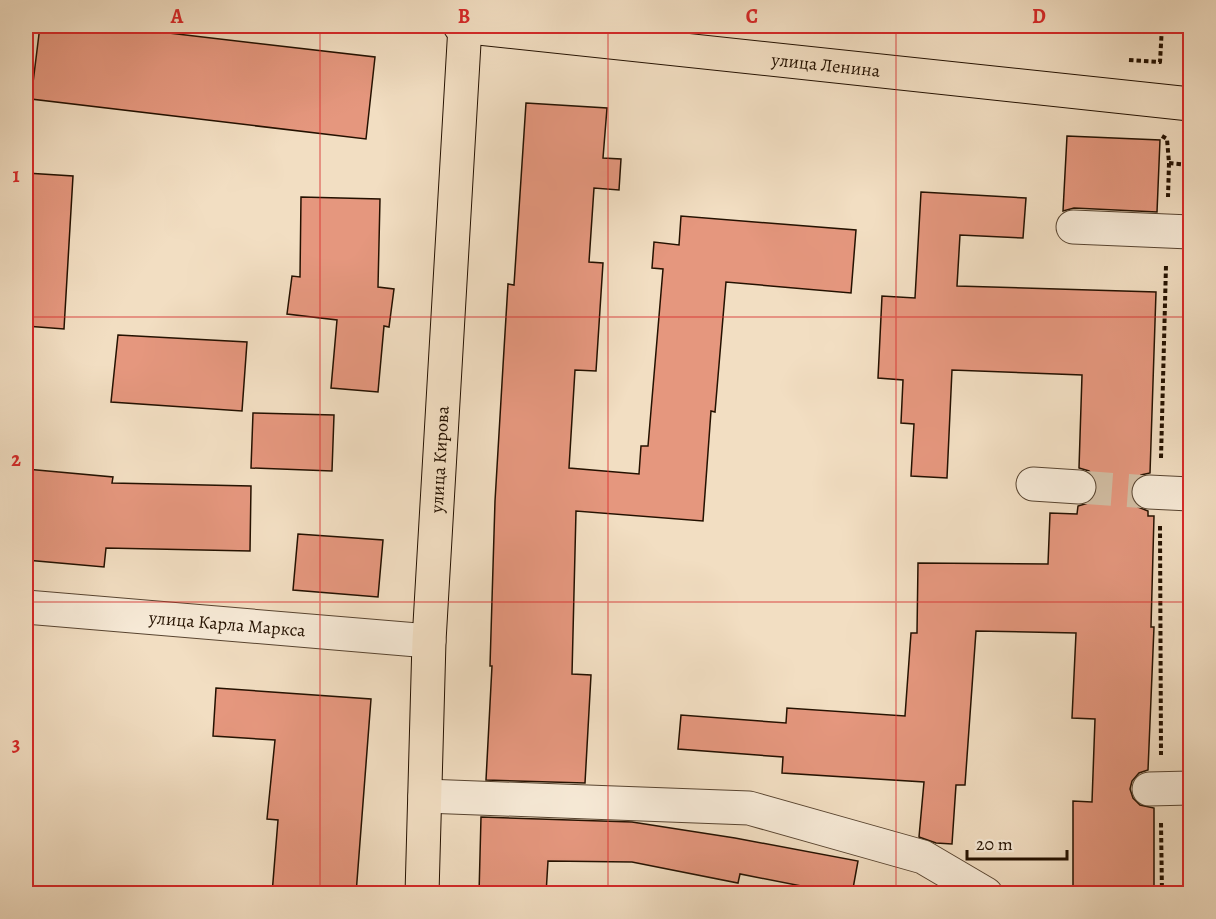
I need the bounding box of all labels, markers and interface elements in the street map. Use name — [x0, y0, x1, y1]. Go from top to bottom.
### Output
text: A — [170, 3, 184, 30]
text: B — [458, 3, 470, 30]
text: C — [746, 3, 758, 30]
text: D — [1032, 3, 1046, 30]
street label: улица Ленина — [769, 47, 882, 83]
text: 1 — [12, 162, 20, 189]
street label: улица Кирова — [424, 405, 455, 515]
text: 2 — [11, 446, 21, 473]
street label: улица Карла Маркса — [147, 605, 307, 643]
text: 3 — [12, 731, 20, 758]
scale bar — [967, 823, 1068, 861]
text: 20 m — [976, 832, 1013, 856]

